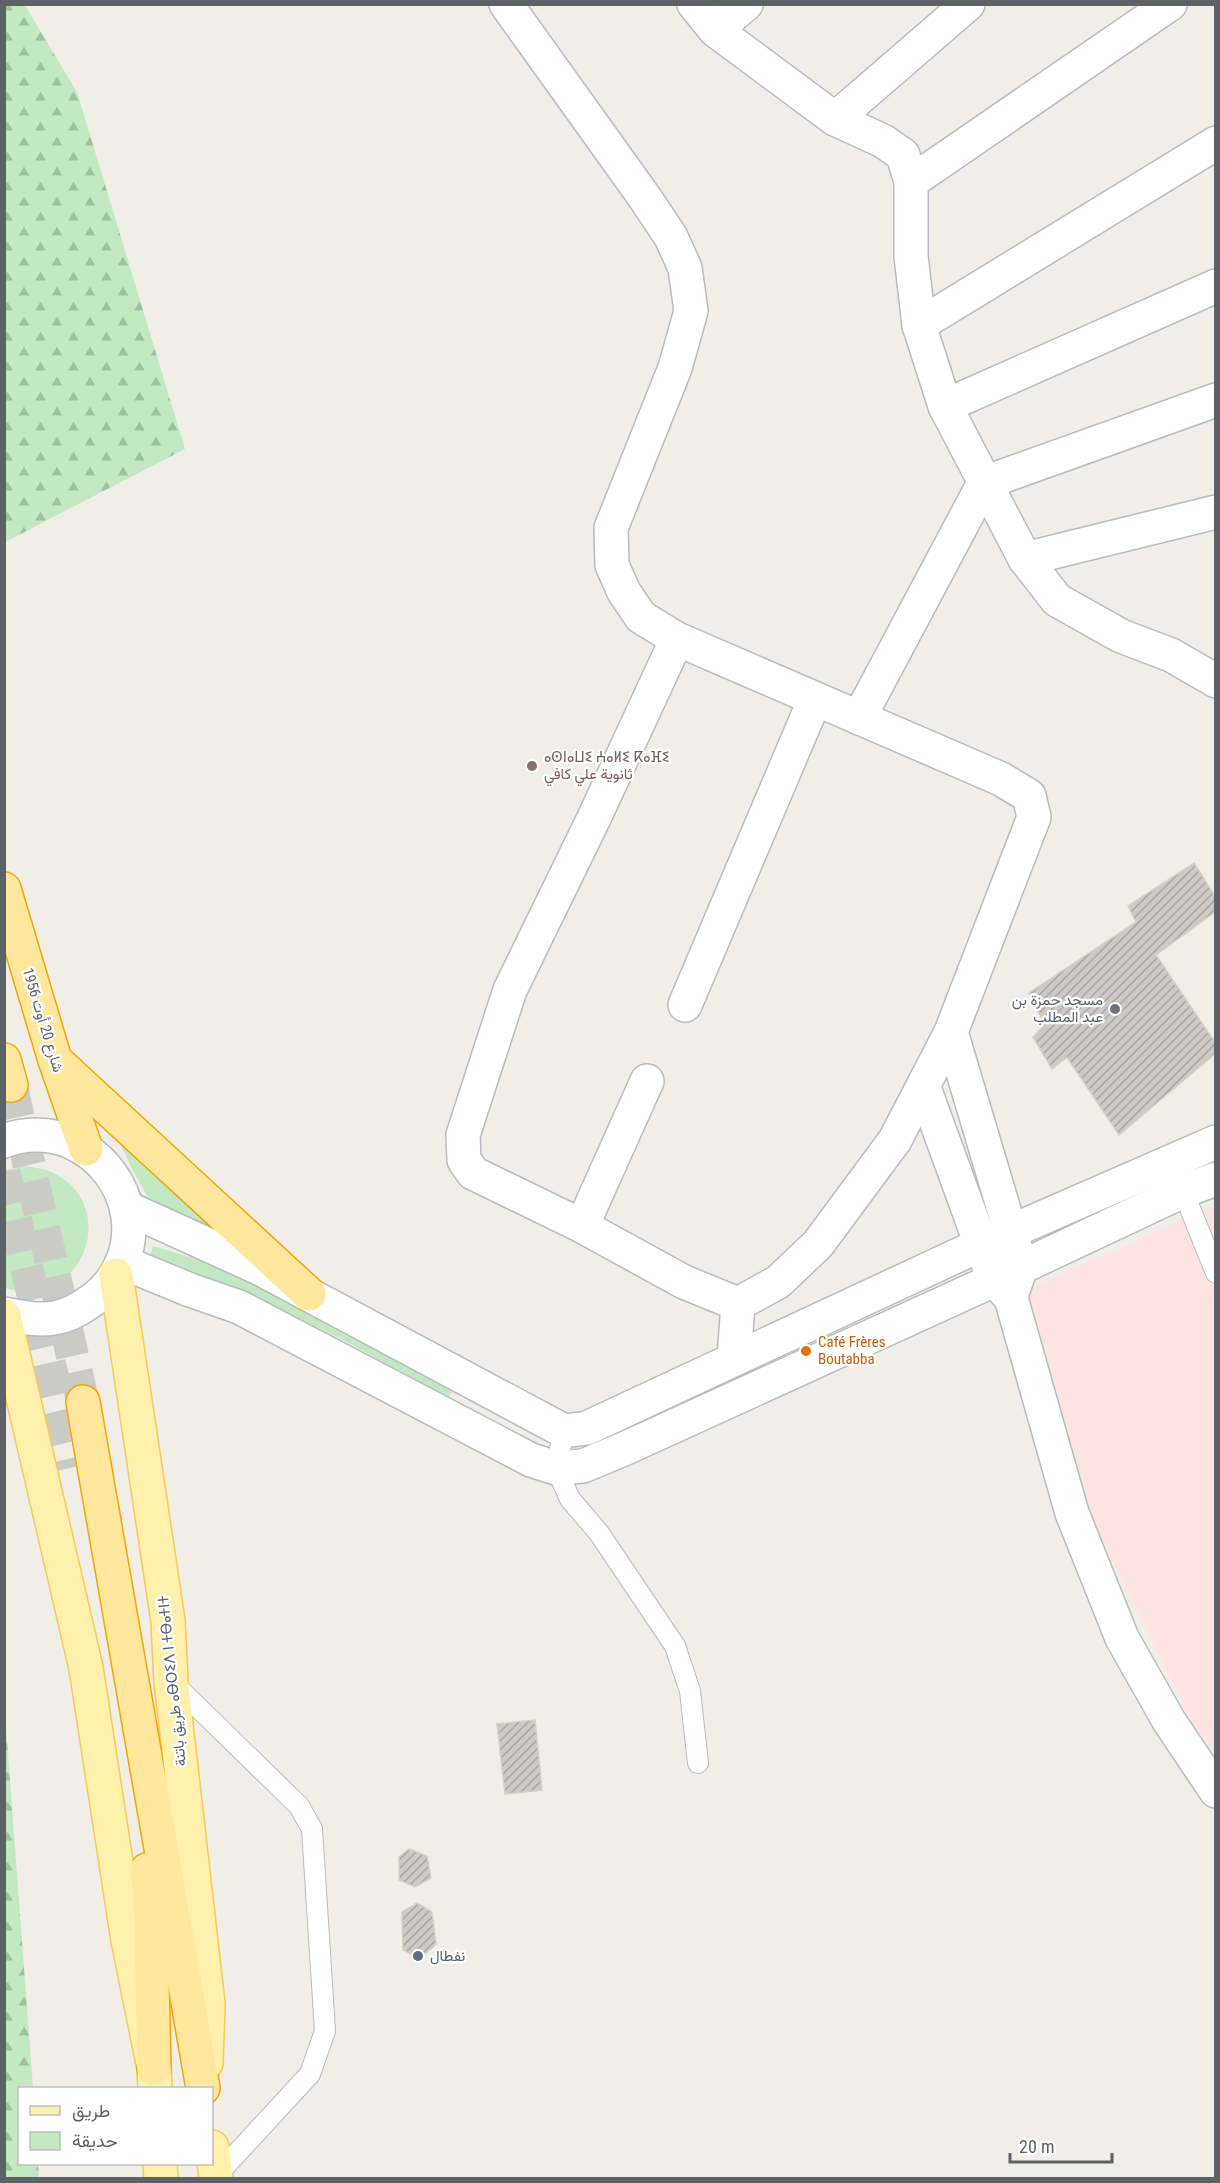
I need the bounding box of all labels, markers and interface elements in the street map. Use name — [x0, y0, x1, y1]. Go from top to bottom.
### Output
place label: ⴰⵙⵏⴰⵡⵉ ⵄⴰⵍⵉ ⴽⴰⴼⵉ ثانوية علي كافي — [544, 748, 670, 787]
marker: ⴰⵙⵏⴰⵡⵉ ⵄⴰⵍⵉ ⴽⴰⴼⵉ ثانوية علي كافي — [525, 759, 539, 773]
street label: شارع 20 أوت 1956 — [17, 966, 67, 1075]
place label: مسجد حمزة بن عبد المطلب — [1012, 991, 1103, 1026]
marker: مسجد حمزة بن عبد المطلب — [1108, 1002, 1122, 1016]
place label: Café Frères Boutabba — [818, 1333, 886, 1368]
marker: Café Frères Boutabba — [799, 1344, 813, 1358]
street label: طريق باتنة ⴰⴱⵔⵉⴷ ⵏ ⵜⴱⴰⵜⵏⵜ — [154, 1595, 191, 1767]
place label: نفطال — [430, 1947, 465, 1965]
marker: نفطال — [411, 1949, 425, 1963]
legend — [18, 2087, 213, 2165]
text: طريق — [72, 2100, 110, 2122]
scale bar — [1010, 2126, 1112, 2164]
text: حديقة — [72, 2130, 118, 2151]
text: 20 m — [1019, 2136, 1054, 2157]

